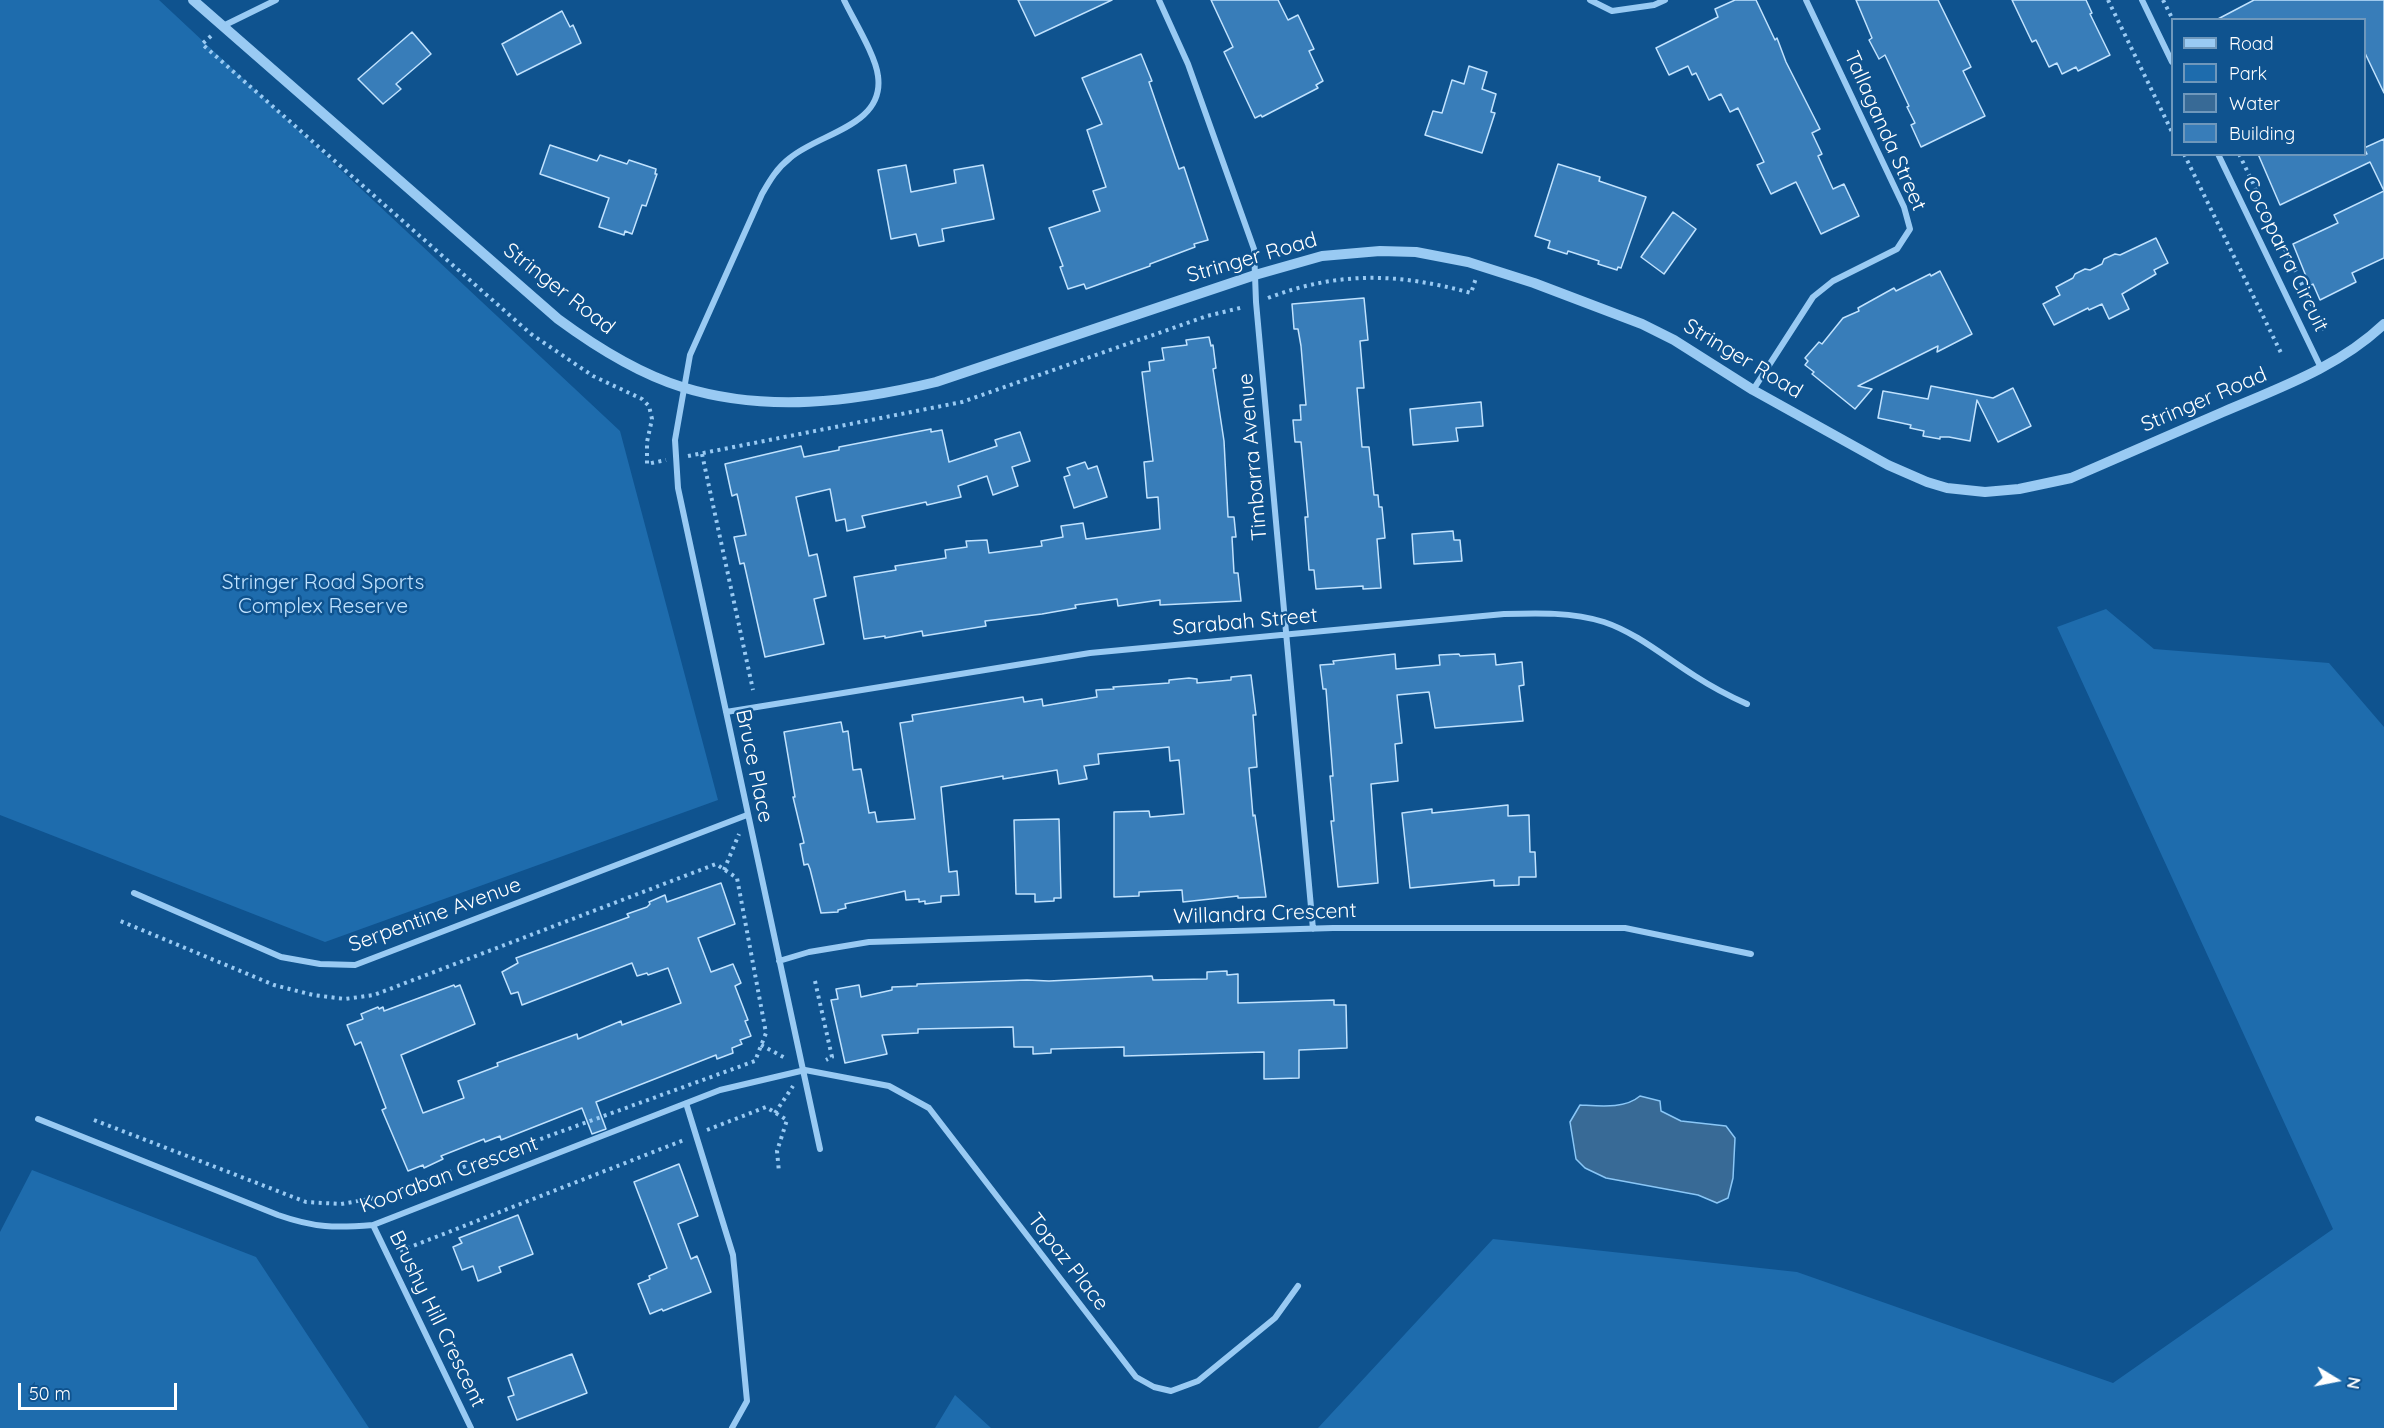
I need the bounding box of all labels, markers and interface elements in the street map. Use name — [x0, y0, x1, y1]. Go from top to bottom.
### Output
legend — [2171, 18, 2366, 156]
text: Road — [2229, 32, 2274, 55]
street label: Tallaganda Street — [1838, 47, 1932, 215]
text: Park — [2229, 62, 2267, 85]
text: Water — [2229, 92, 2280, 115]
text: Building — [2229, 122, 2295, 145]
street label: Cocoparra Circuit — [2236, 172, 2334, 336]
street label: Stringer Road — [1184, 227, 1320, 289]
street label: Stringer Road — [498, 238, 620, 340]
street label: Stringer Road — [1679, 314, 1807, 404]
street label: Stringer Road — [2137, 362, 2271, 438]
street label: Timbarra Avenue — [1233, 372, 1273, 542]
park label: Stringer Road Sports Complex Reserve — [222, 570, 424, 620]
street label: Sarabah Street — [1171, 603, 1319, 641]
street label: Bruce Place — [730, 707, 778, 825]
street label: Serpentine Avenue — [345, 872, 525, 958]
street label: Willandra Crescent — [1173, 898, 1357, 930]
street label: Kooraban Crescent — [356, 1131, 542, 1219]
street label: Topaz Place — [1022, 1208, 1114, 1316]
street label: Brushy Hill Crescent — [383, 1227, 491, 1411]
north arrow — [2306, 1350, 2366, 1410]
scale bar — [21, 1371, 180, 1409]
text: N — [2343, 1376, 2365, 1391]
text: 50 m — [29, 1382, 71, 1405]

